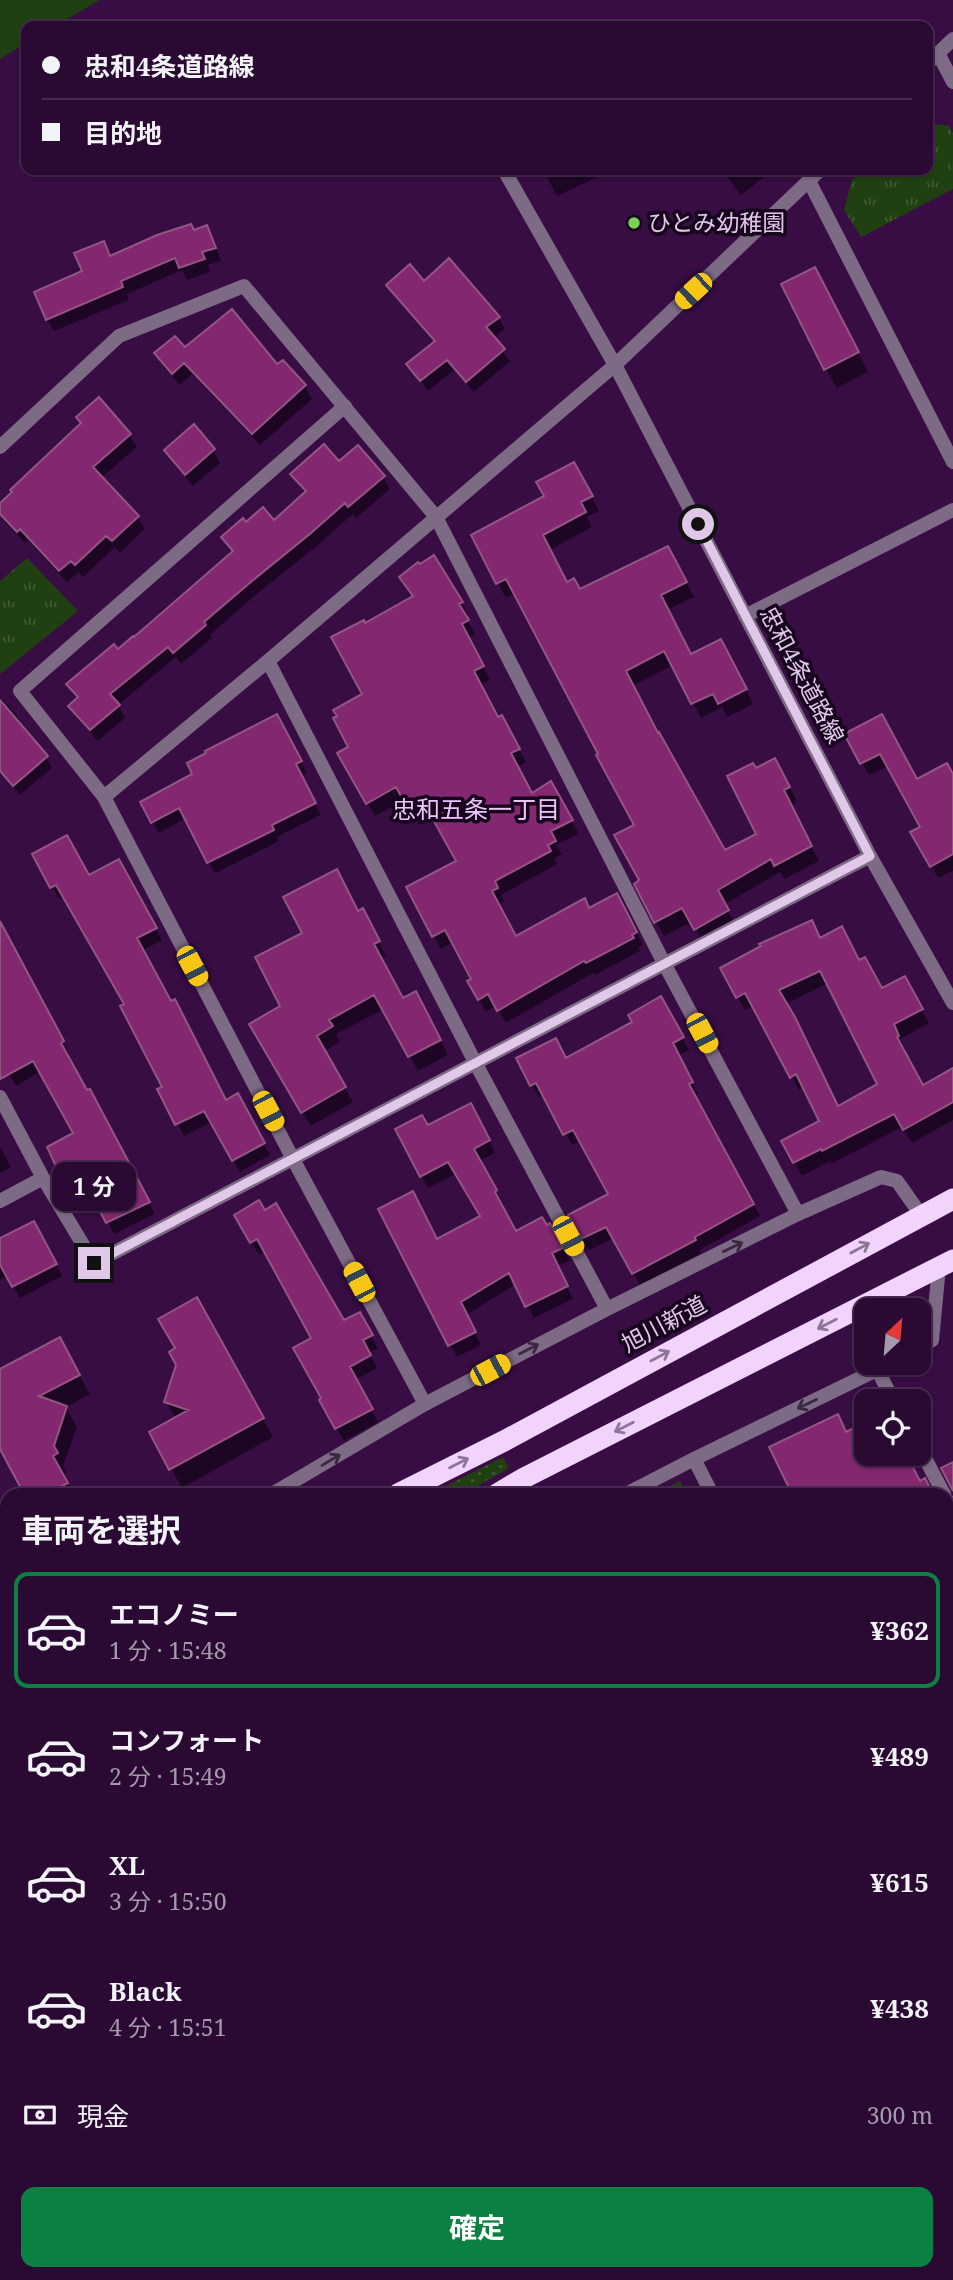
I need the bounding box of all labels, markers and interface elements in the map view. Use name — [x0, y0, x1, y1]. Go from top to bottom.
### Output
text: 忠和4条道路線 — [84, 48, 255, 84]
text: 目的地 — [84, 115, 162, 151]
place label: ひとみ幼稚園 — [648, 206, 785, 238]
marker: ひとみ幼稚園 — [626, 215, 642, 231]
car — [671, 269, 716, 313]
route start — [682, 508, 714, 540]
street label: 忠和4条道路線 — [753, 600, 852, 749]
district label: 忠和五条一丁目 — [392, 792, 560, 825]
car — [173, 943, 212, 989]
car — [683, 1010, 722, 1056]
car — [249, 1088, 288, 1134]
callout: 1 分 — [52, 1162, 136, 1210]
text: 1 分 — [73, 1170, 115, 1202]
car — [549, 1213, 588, 1259]
one-way arrow — [722, 1239, 743, 1253]
one-way arrow — [849, 1241, 870, 1254]
route end — [78, 1247, 110, 1279]
car — [340, 1259, 379, 1305]
street label: 旭川新道 — [615, 1287, 712, 1359]
north arrow — [854, 1298, 931, 1376]
map controls — [854, 1298, 931, 1466]
one-way arrow — [817, 1318, 838, 1332]
one-way arrow — [519, 1342, 539, 1356]
one-way arrow — [649, 1349, 670, 1362]
car — [467, 1351, 514, 1389]
button: locate — [854, 1389, 931, 1466]
one-way arrow — [797, 1398, 818, 1412]
one-way arrow — [614, 1421, 635, 1435]
one-way arrow — [320, 1452, 340, 1466]
one-way arrow — [448, 1456, 469, 1470]
text: 車両を選択 — [21, 1508, 181, 1551]
text: エコノミー — [109, 1596, 239, 1632]
icon: car — [25, 1599, 88, 1662]
text: ¥362 — [870, 1612, 929, 1648]
text: 1 分 · 15:48 — [109, 1634, 227, 1666]
text: コンフォート — [109, 1722, 264, 1758]
icon: car — [25, 1725, 88, 1788]
text: ¥489 — [870, 1738, 929, 1774]
text: 2 分 · 15:49 — [109, 1760, 227, 1792]
text: XL — [109, 1847, 145, 1883]
icon: car — [25, 1851, 88, 1914]
text: ¥615 — [870, 1864, 929, 1900]
text: 3 分 · 15:50 — [109, 1885, 227, 1917]
text: Black — [109, 1973, 182, 2009]
icon: car — [25, 1977, 88, 2040]
text: ¥438 — [870, 1990, 929, 2026]
text: 4 分 · 15:51 — [109, 2011, 227, 2043]
icon: cash — [21, 2096, 59, 2134]
text: 現金 — [77, 2098, 129, 2134]
text: 300 m — [867, 2099, 933, 2131]
button: 確定 — [21, 2187, 933, 2267]

